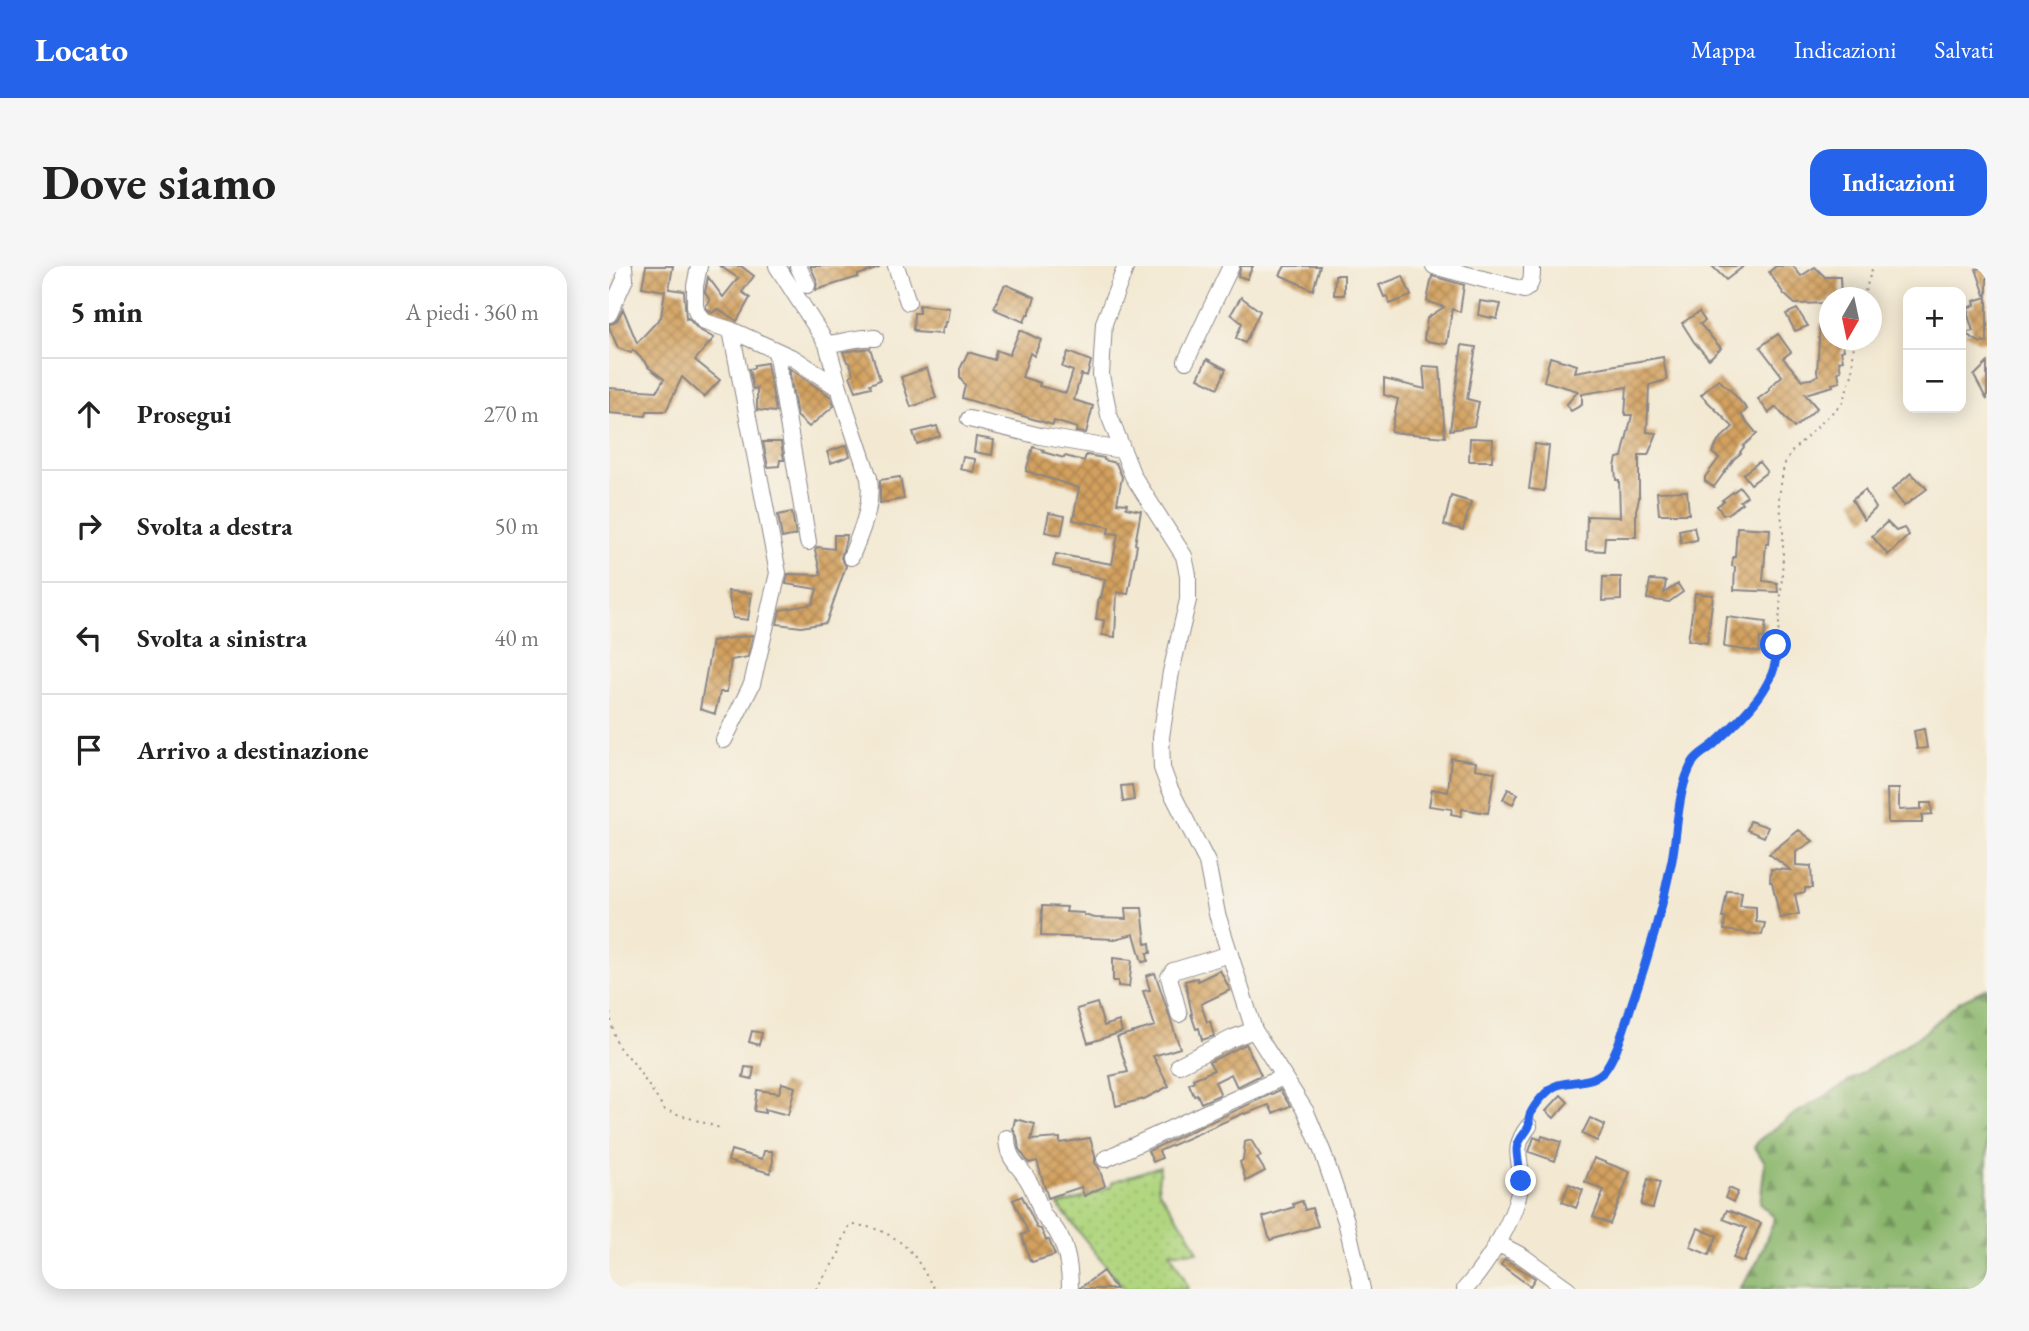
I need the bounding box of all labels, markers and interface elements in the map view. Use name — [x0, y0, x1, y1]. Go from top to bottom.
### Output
text: Locato — [35, 28, 128, 71]
text: Mappa — [1691, 34, 1756, 65]
text: Indicazioni — [1794, 34, 1896, 65]
text: Salvati — [1934, 34, 1994, 65]
button: Indicazioni — [1810, 149, 1987, 216]
text: Dove siamo — [42, 150, 276, 214]
north arrow — [1819, 287, 1882, 350]
map controls — [1903, 287, 1966, 413]
button: + — [1903, 287, 1966, 350]
text: 5 min — [70, 292, 143, 331]
text: A piedi · 360 m — [405, 297, 539, 327]
button: − — [1903, 350, 1966, 413]
icon: ahead — [70, 395, 108, 433]
text: Prosegui — [137, 397, 232, 431]
text: 270 m — [483, 399, 539, 429]
icon: right — [70, 507, 108, 545]
text: Svolta a destra — [137, 509, 293, 543]
text: 50 m — [494, 511, 539, 541]
icon: left — [70, 619, 108, 657]
text: Svolta a sinistra — [137, 621, 307, 655]
text: 40 m — [494, 623, 539, 653]
route start — [1760, 629, 1791, 660]
icon: arrive — [70, 731, 108, 769]
text: Arrivo a destinazione — [137, 733, 369, 767]
route end — [1505, 1165, 1536, 1196]

